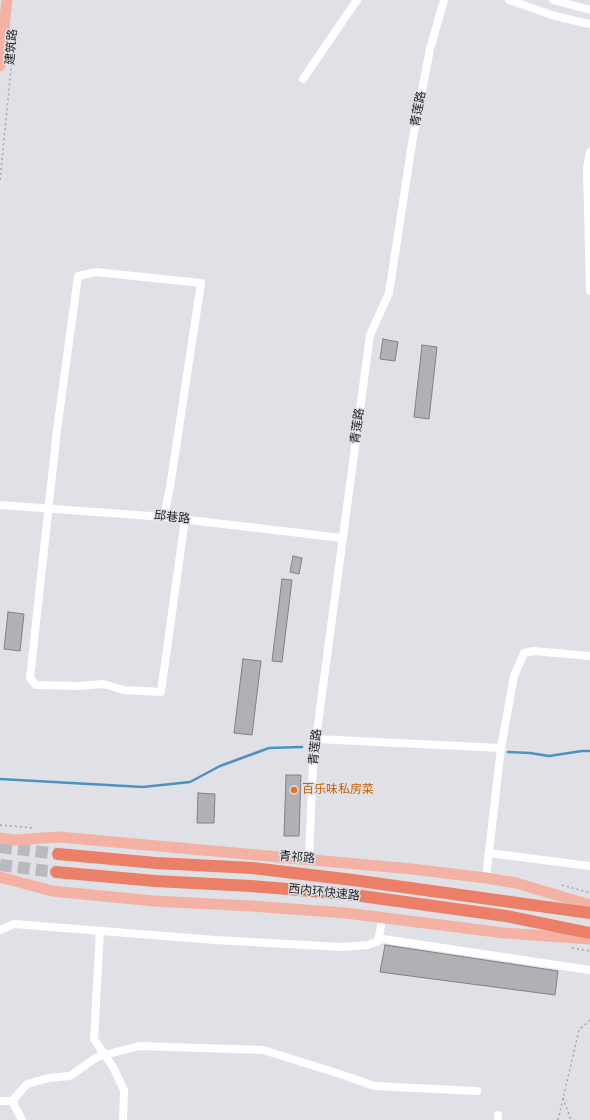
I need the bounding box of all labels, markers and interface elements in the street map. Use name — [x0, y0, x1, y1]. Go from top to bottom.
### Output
street label: 建筑路 — [3, 28, 21, 66]
street label: 青莲路 — [408, 90, 430, 128]
street label: 青莲路 — [348, 407, 368, 445]
street label: 邱巷路 — [153, 509, 191, 527]
street label: 青莲路 — [307, 728, 325, 766]
place label: 百乐味私房菜 — [302, 783, 374, 797]
marker: 百乐味私房菜 — [289, 785, 299, 795]
street label: 青祁路 — [278, 849, 316, 867]
street label: 西内环快速路 — [287, 882, 361, 904]

